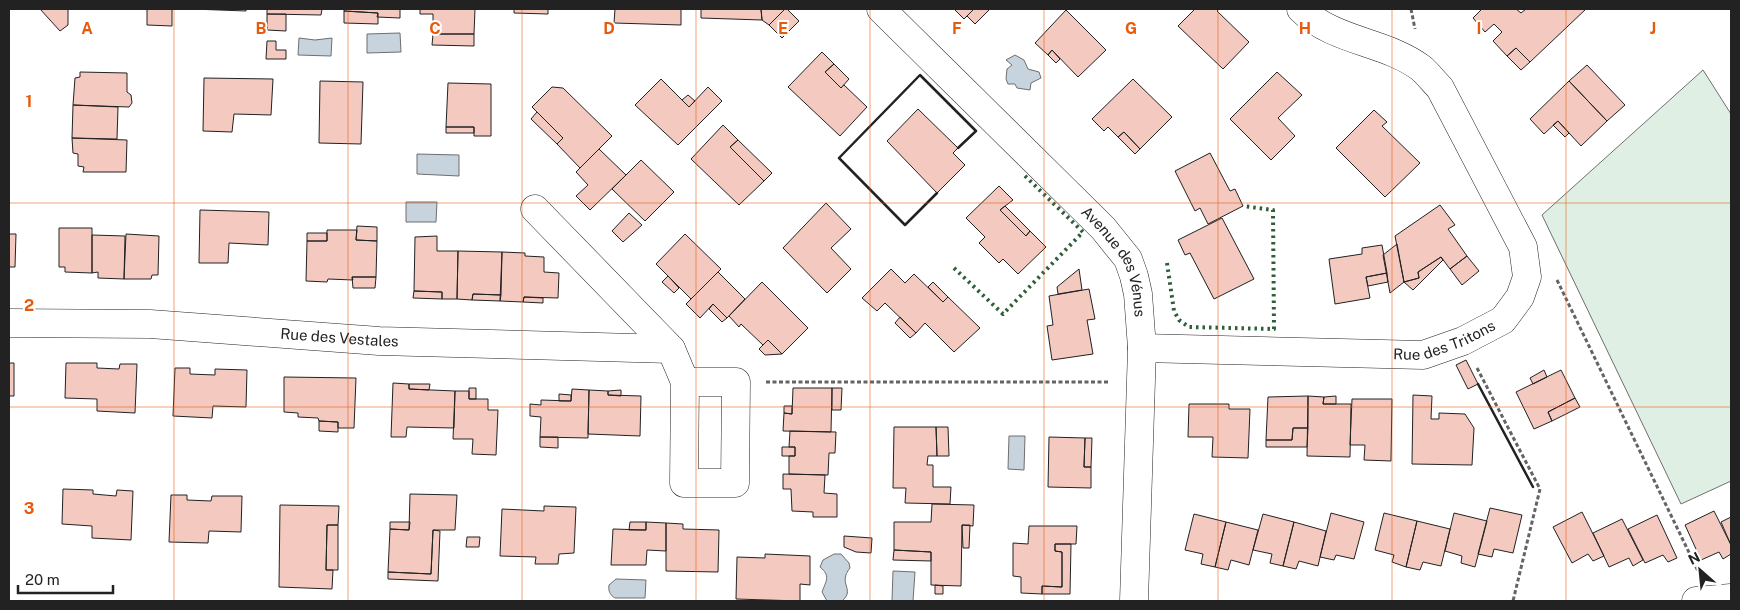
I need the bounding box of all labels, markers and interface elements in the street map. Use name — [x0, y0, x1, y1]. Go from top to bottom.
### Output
text: A — [81, 19, 93, 38]
text: B — [256, 19, 267, 38]
text: C — [429, 19, 441, 38]
text: D — [603, 19, 615, 38]
text: E — [778, 19, 788, 38]
text: F — [952, 19, 962, 38]
text: G — [1125, 19, 1137, 38]
text: H — [1299, 19, 1311, 38]
text: I — [1477, 19, 1481, 38]
text: J — [1650, 19, 1656, 38]
text: 1 — [26, 92, 32, 111]
street label: Avenue des Vénus — [1078, 203, 1149, 317]
text: 2 — [24, 296, 34, 315]
street label: Rue des Tritons — [1393, 317, 1498, 363]
street label: Rue des Vestales — [280, 325, 399, 350]
text: 3 — [24, 499, 34, 518]
north arrow — [1675, 545, 1725, 595]
text: N — [1686, 549, 1703, 568]
scale bar — [18, 562, 112, 594]
text: 20 m — [25, 571, 60, 588]

